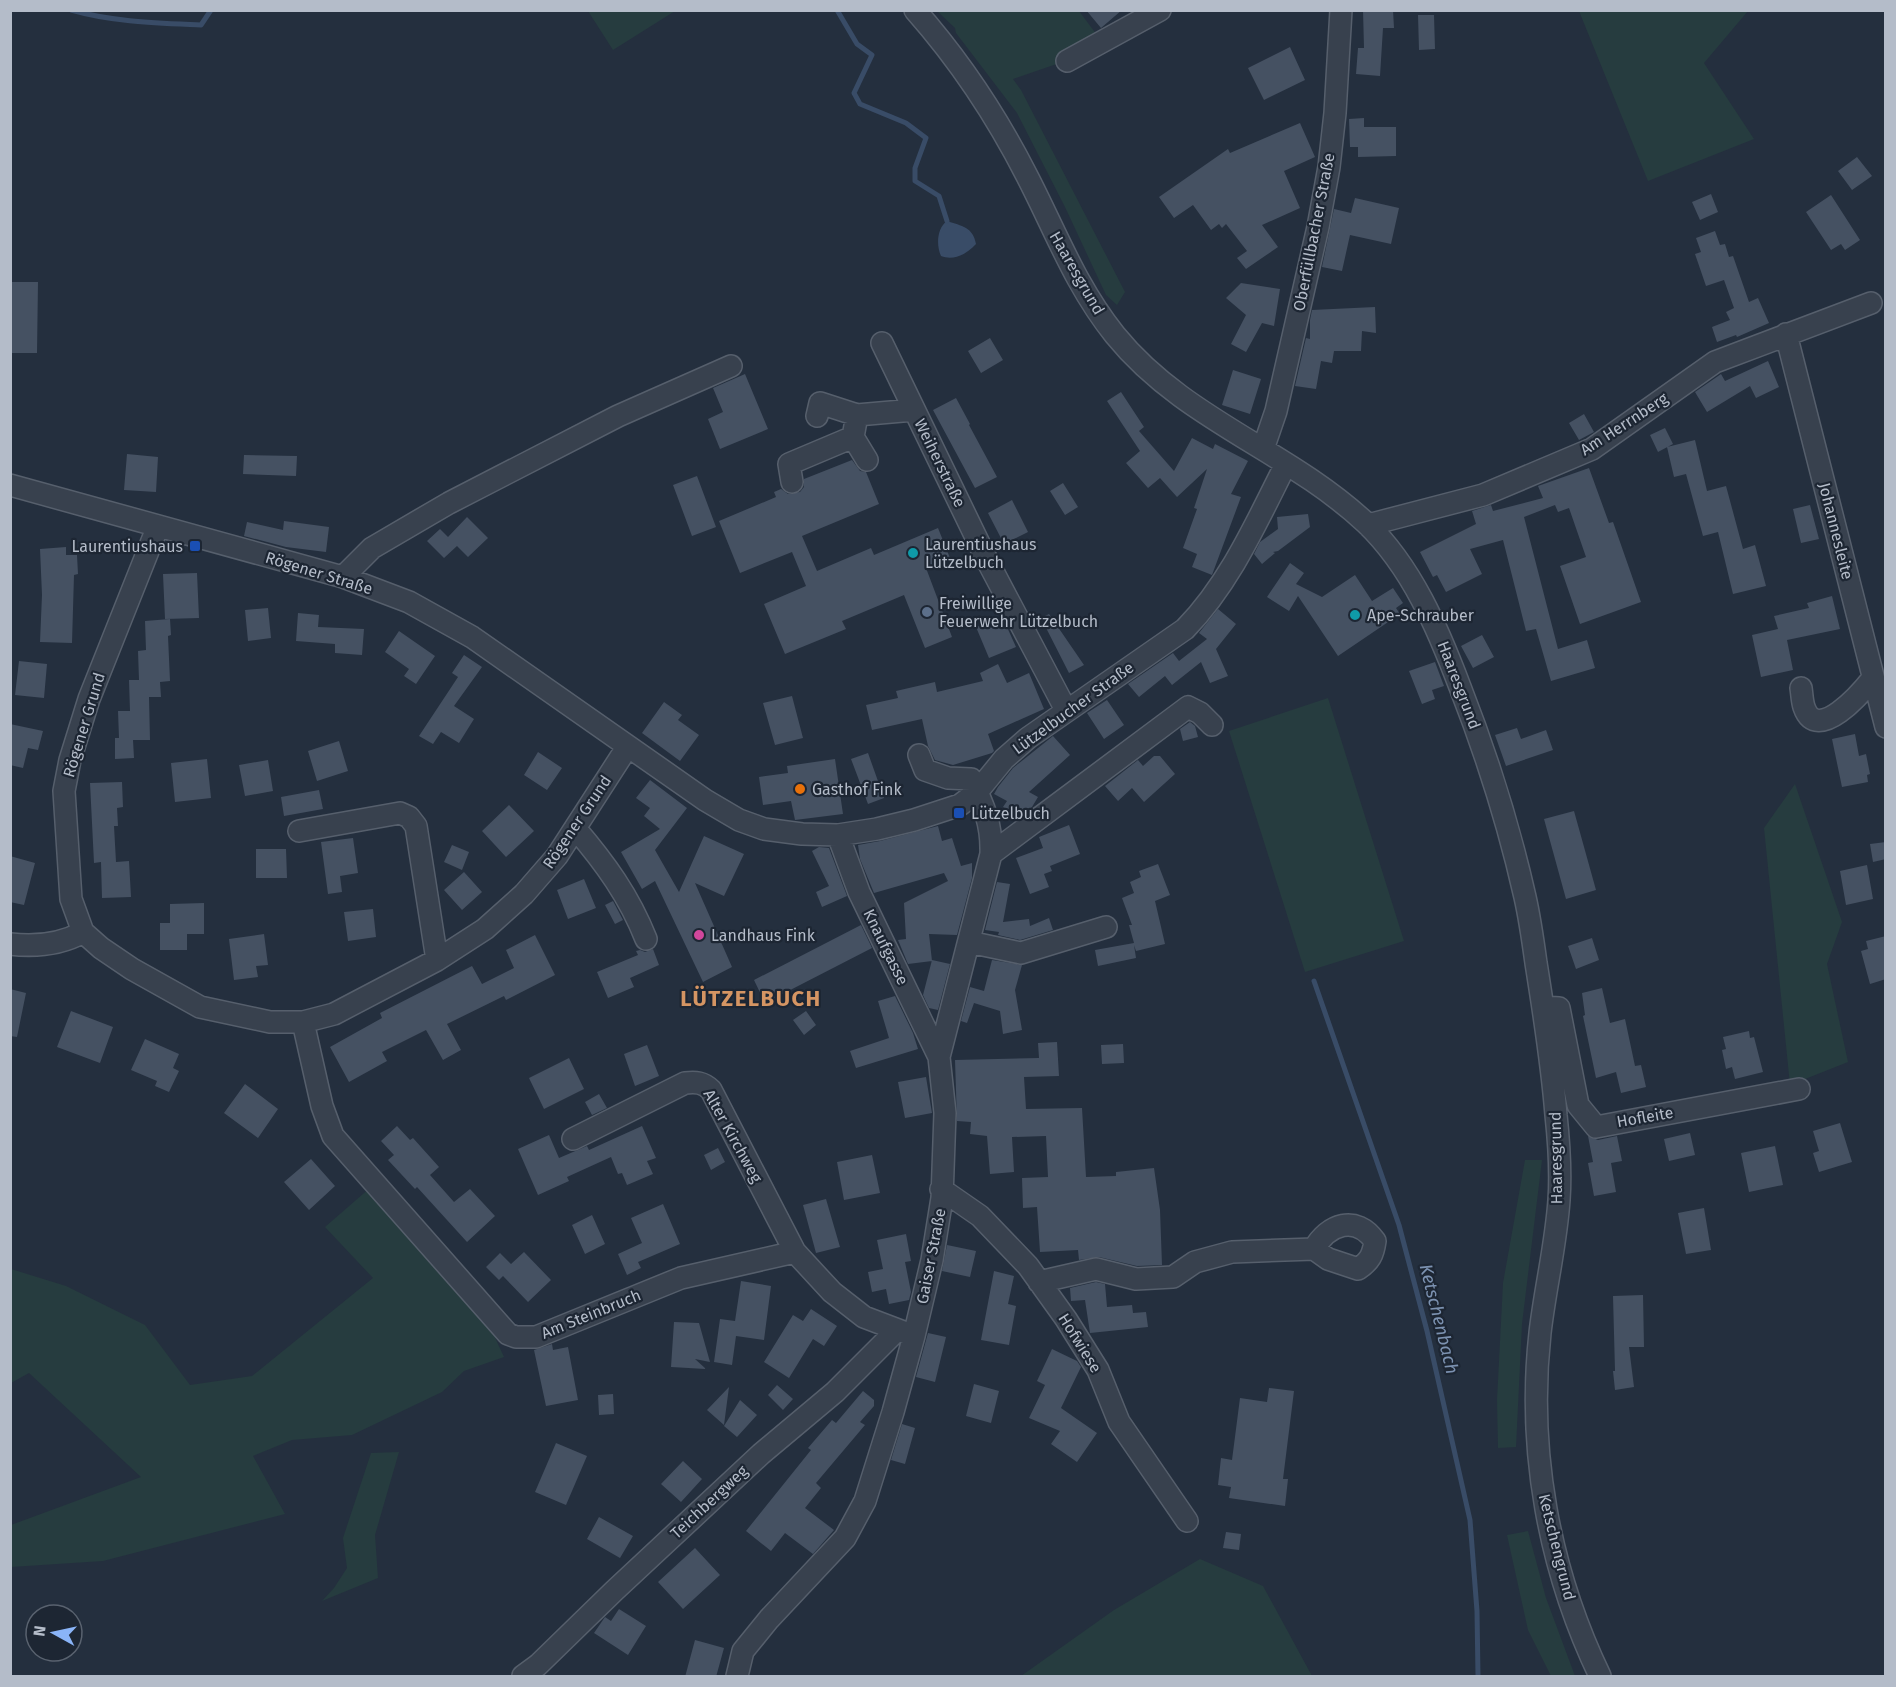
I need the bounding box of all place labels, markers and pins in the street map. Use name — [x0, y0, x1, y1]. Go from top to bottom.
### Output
place label: Laurentiushaus Lützelbuch — [925, 535, 1037, 572]
place label: Laurentiushaus — [71, 537, 183, 556]
marker: Laurentiushaus — [188, 539, 202, 553]
marker: Laurentiushaus Lützelbuch — [906, 546, 920, 560]
place label: Freiwillige Feuerwehr Lützelbuch — [939, 594, 1098, 631]
marker: Freiwillige Feuerwehr Lützelbuch — [920, 605, 934, 619]
place label: Ape-Schrauber — [1367, 606, 1475, 625]
marker: Ape-Schrauber — [1348, 608, 1362, 622]
place label: Gasthof Fink — [812, 780, 902, 799]
marker: Gasthof Fink — [793, 782, 807, 796]
place label: Lützelbuch — [971, 804, 1050, 823]
marker: Lützelbuch — [952, 806, 966, 820]
place label: Landhaus Fink — [711, 926, 816, 945]
marker: Landhaus Fink — [692, 928, 706, 942]

